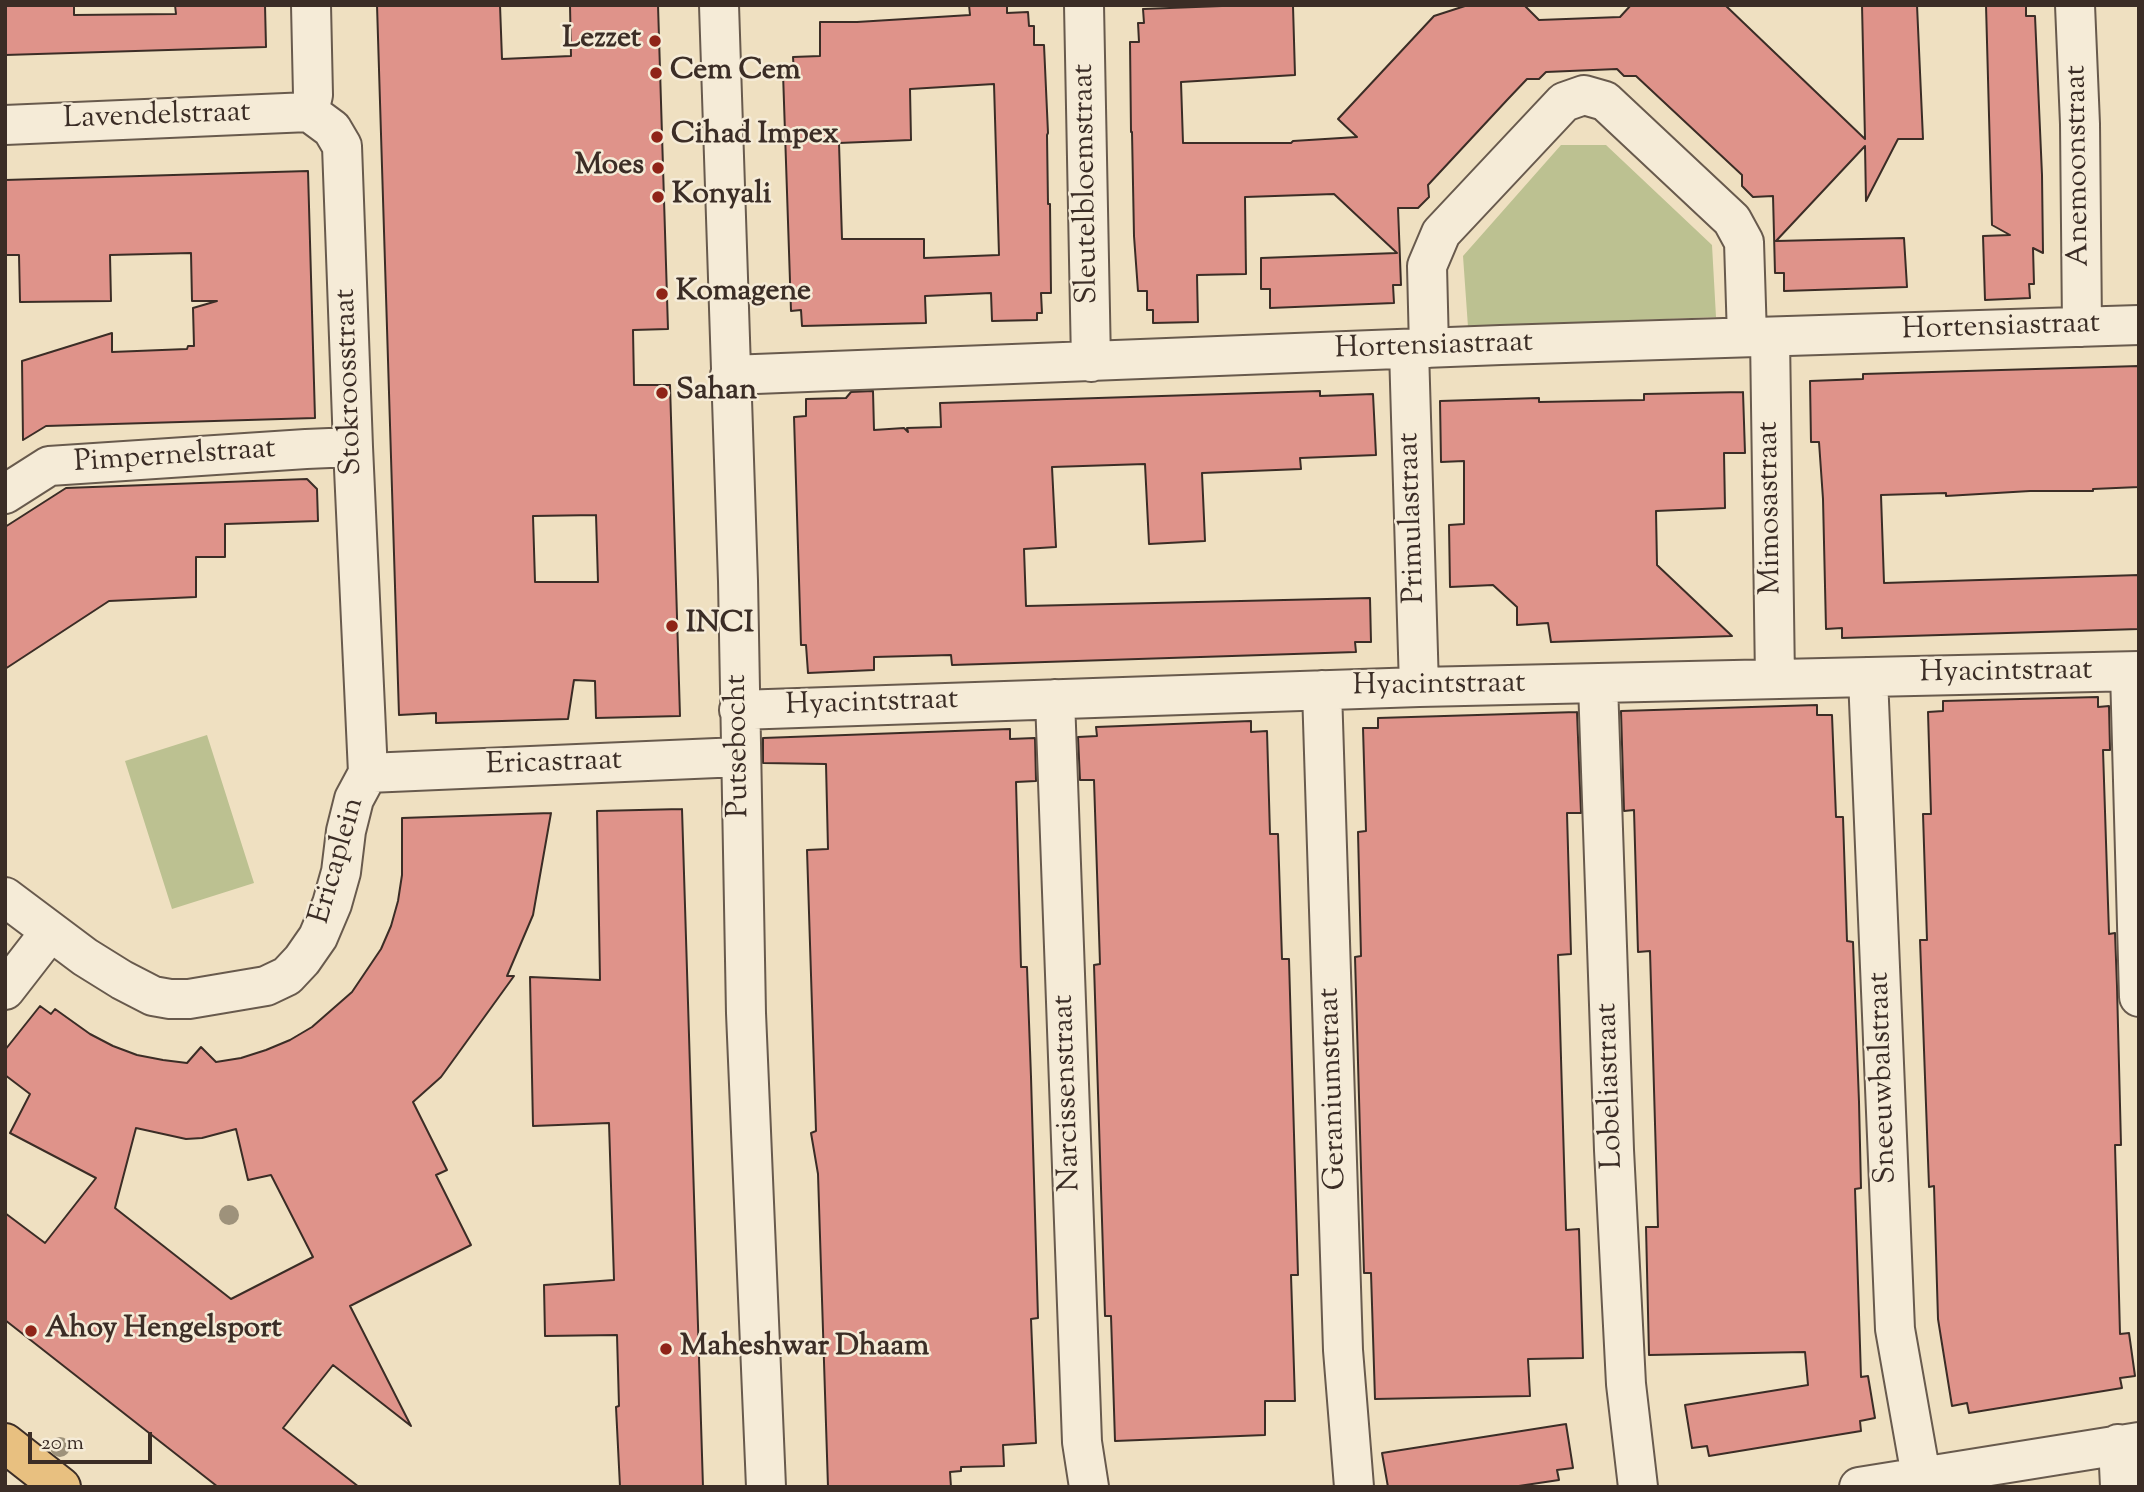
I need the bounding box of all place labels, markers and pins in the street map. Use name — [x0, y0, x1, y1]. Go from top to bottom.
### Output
place label: Lezzet — [562, 23, 641, 59]
marker: Lezzet — [647, 33, 663, 49]
place label: Cem Cem — [670, 55, 801, 91]
marker: Cem Cem — [648, 65, 664, 81]
place label: Cihad Impex — [671, 119, 839, 155]
marker: Cihad Impex — [649, 129, 665, 145]
place label: Moes — [575, 150, 644, 186]
marker: Moes — [650, 160, 666, 176]
place label: Konyali — [672, 179, 771, 215]
marker: Konyali — [650, 189, 666, 205]
place label: Komagene — [676, 276, 811, 312]
marker: Komagene — [654, 286, 670, 302]
place label: Sahan — [676, 375, 757, 411]
marker: Sahan — [654, 385, 670, 401]
place label: INCI — [686, 608, 754, 644]
marker: INCI — [664, 618, 680, 634]
place label: Ahoy Hengelsport — [45, 1313, 282, 1349]
marker: Ahoy Hengelsport — [23, 1323, 39, 1339]
place label: Maheshwar Dhaam — [680, 1331, 929, 1367]
marker: Maheshwar Dhaam — [658, 1341, 674, 1357]

